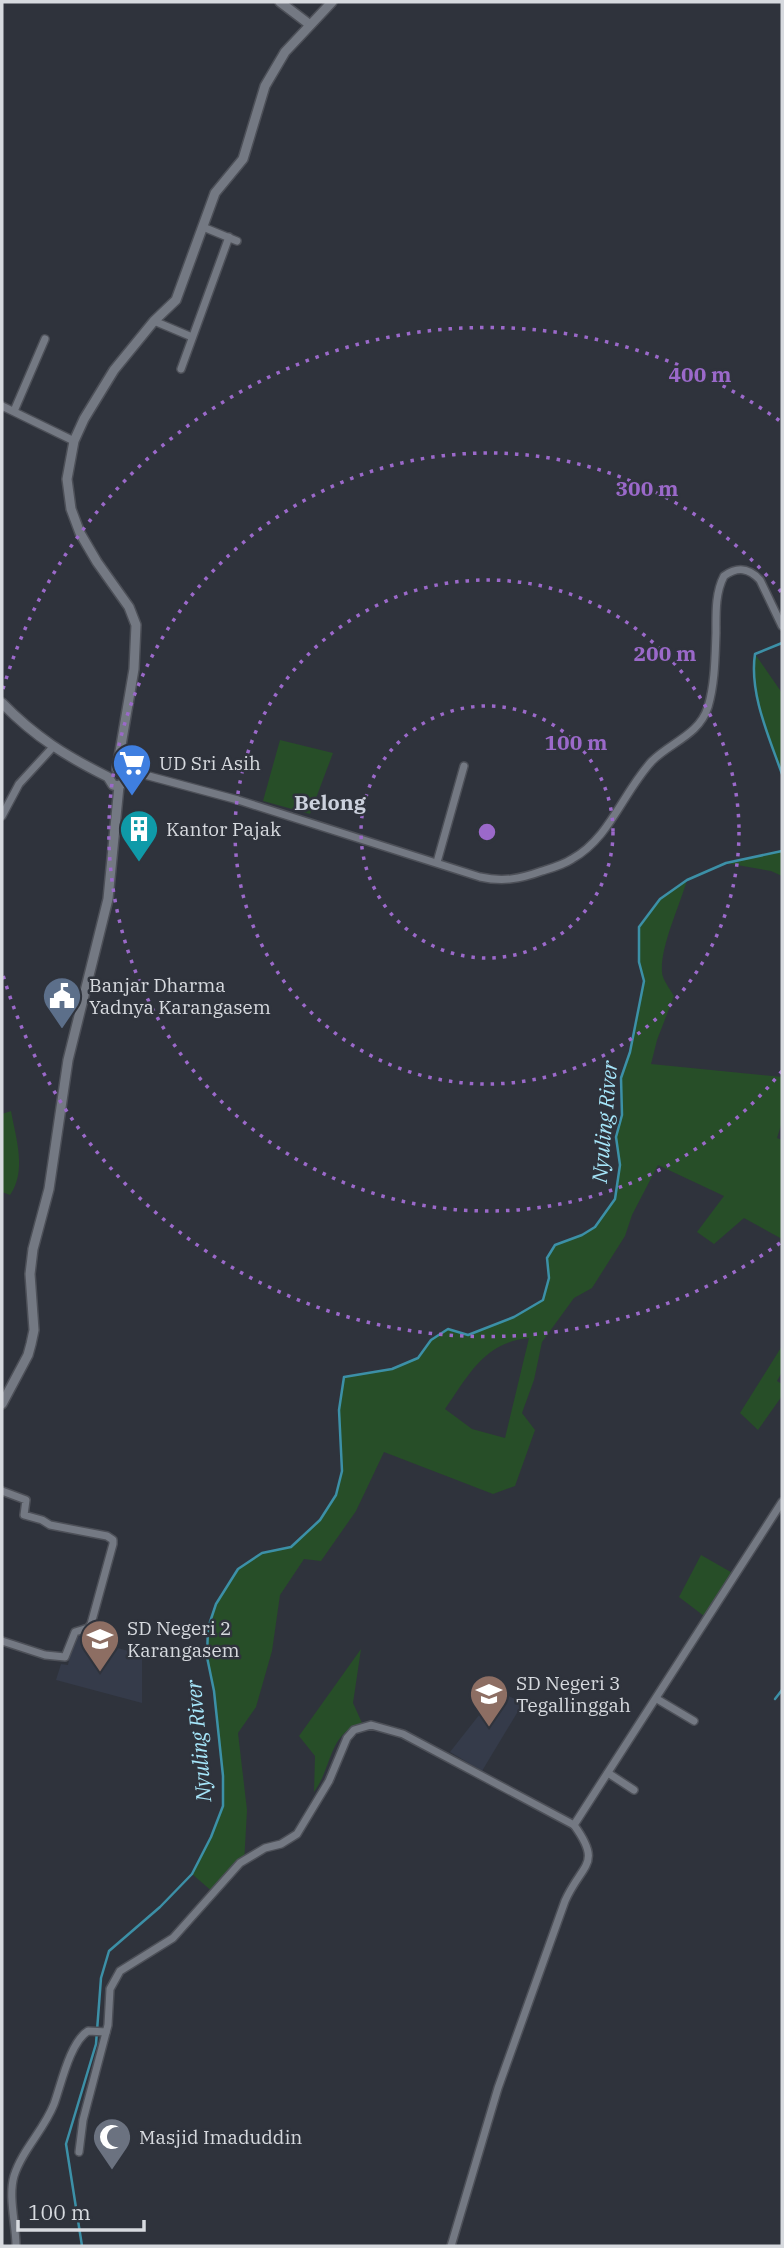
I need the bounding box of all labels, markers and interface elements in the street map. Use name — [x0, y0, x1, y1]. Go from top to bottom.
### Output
text: 400 m — [668, 360, 732, 388]
text: 300 m — [615, 474, 679, 502]
text: 200 m — [633, 639, 697, 667]
text: 100 m — [544, 728, 608, 756]
supermarket icon: UD Sri Asih — [111, 742, 153, 797]
place label: UD Sri Asih — [159, 751, 261, 775]
district label: Belong — [294, 788, 367, 816]
building icon: Kantor Pajak — [118, 808, 160, 863]
place label: Kantor Pajak — [166, 817, 281, 841]
centre of rings — [475, 820, 499, 844]
place label: Banjar Dharma Yadnya Karangasem — [89, 973, 271, 1019]
public building icon: Banjar Dharma Yadnya Karangasem — [41, 975, 83, 1030]
water label: Nyuling River — [585, 1059, 623, 1185]
place label: SD Negeri 2 Karangasem — [127, 1616, 240, 1662]
school or university icon: SD Negeri 2 Karangasem — [79, 1618, 121, 1673]
place label: SD Negeri 3 Tegallinggah — [516, 1671, 631, 1717]
school or university icon: SD Negeri 3 Tegallinggah — [468, 1673, 510, 1728]
water label: Nyuling River — [179, 1678, 217, 1804]
mosque icon: Masjid Imaduddin — [91, 2116, 133, 2171]
place label: Masjid Imaduddin — [139, 2125, 303, 2149]
scale bar — [18, 2188, 144, 2232]
text: 100 m — [28, 2198, 91, 2226]

